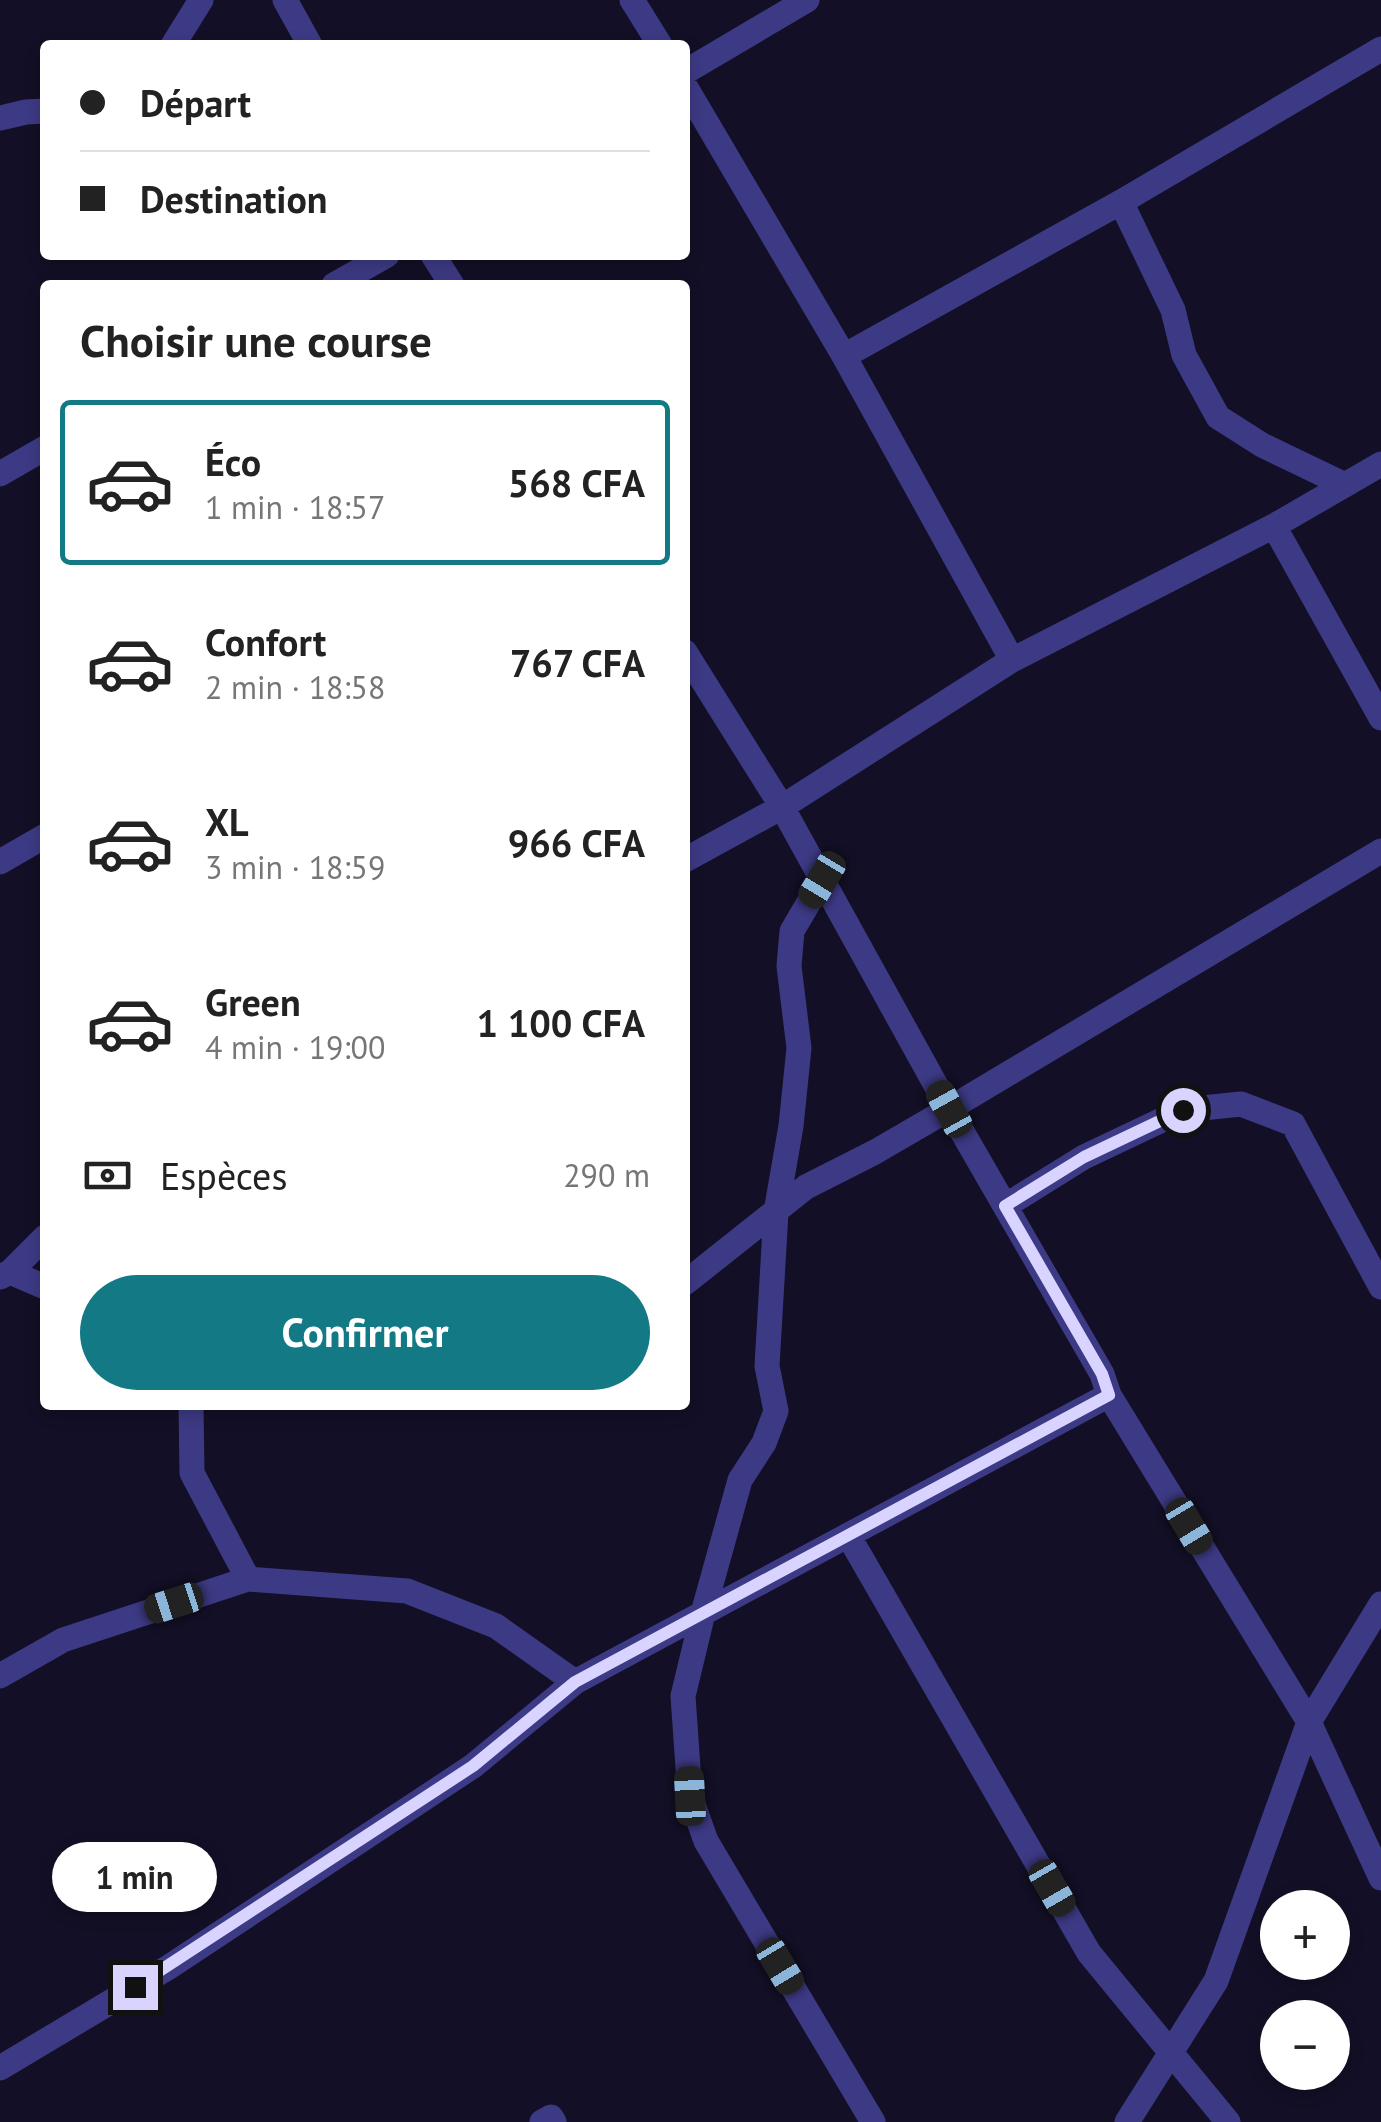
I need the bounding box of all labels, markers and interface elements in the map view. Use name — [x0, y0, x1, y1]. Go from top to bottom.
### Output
text: Départ — [140, 78, 251, 127]
text: Destination — [140, 174, 328, 223]
text: Choisir une course — [80, 311, 432, 369]
text: Éco — [205, 437, 261, 486]
icon: car — [85, 438, 175, 528]
text: 568 CFA — [508, 458, 645, 507]
text: 1 min · 18:57 — [205, 486, 385, 528]
text: Confort — [205, 617, 326, 666]
icon: car — [85, 618, 175, 708]
text: 767 CFA — [510, 638, 645, 687]
text: 2 min · 18:58 — [205, 666, 385, 708]
text: XL — [205, 797, 249, 846]
icon: car — [85, 798, 175, 888]
text: 966 CFA — [508, 818, 645, 867]
text: 3 min · 18:59 — [205, 846, 385, 888]
car — [794, 847, 850, 913]
text: Green — [205, 977, 301, 1026]
icon: car — [85, 978, 175, 1068]
text: 1 100 CFA — [477, 998, 645, 1047]
text: 4 min · 19:00 — [205, 1026, 385, 1068]
car — [921, 1075, 977, 1143]
route start — [1161, 1088, 1206, 1133]
icon: cash — [80, 1148, 135, 1203]
text: Espèces — [160, 1151, 287, 1200]
text: 290 m — [563, 1154, 650, 1196]
button: Confirmer — [80, 1275, 650, 1390]
car — [1161, 1493, 1217, 1559]
car — [141, 1579, 207, 1627]
car — [673, 1765, 707, 1827]
callout: 1 min — [52, 1842, 218, 1912]
car — [1024, 1855, 1080, 1921]
text: 1 min — [95, 1856, 174, 1898]
map controls — [1260, 1890, 1350, 2090]
button: + — [1260, 1890, 1350, 1980]
car — [752, 1933, 808, 1999]
route end — [113, 1965, 158, 2010]
button: − — [1260, 2000, 1350, 2090]

